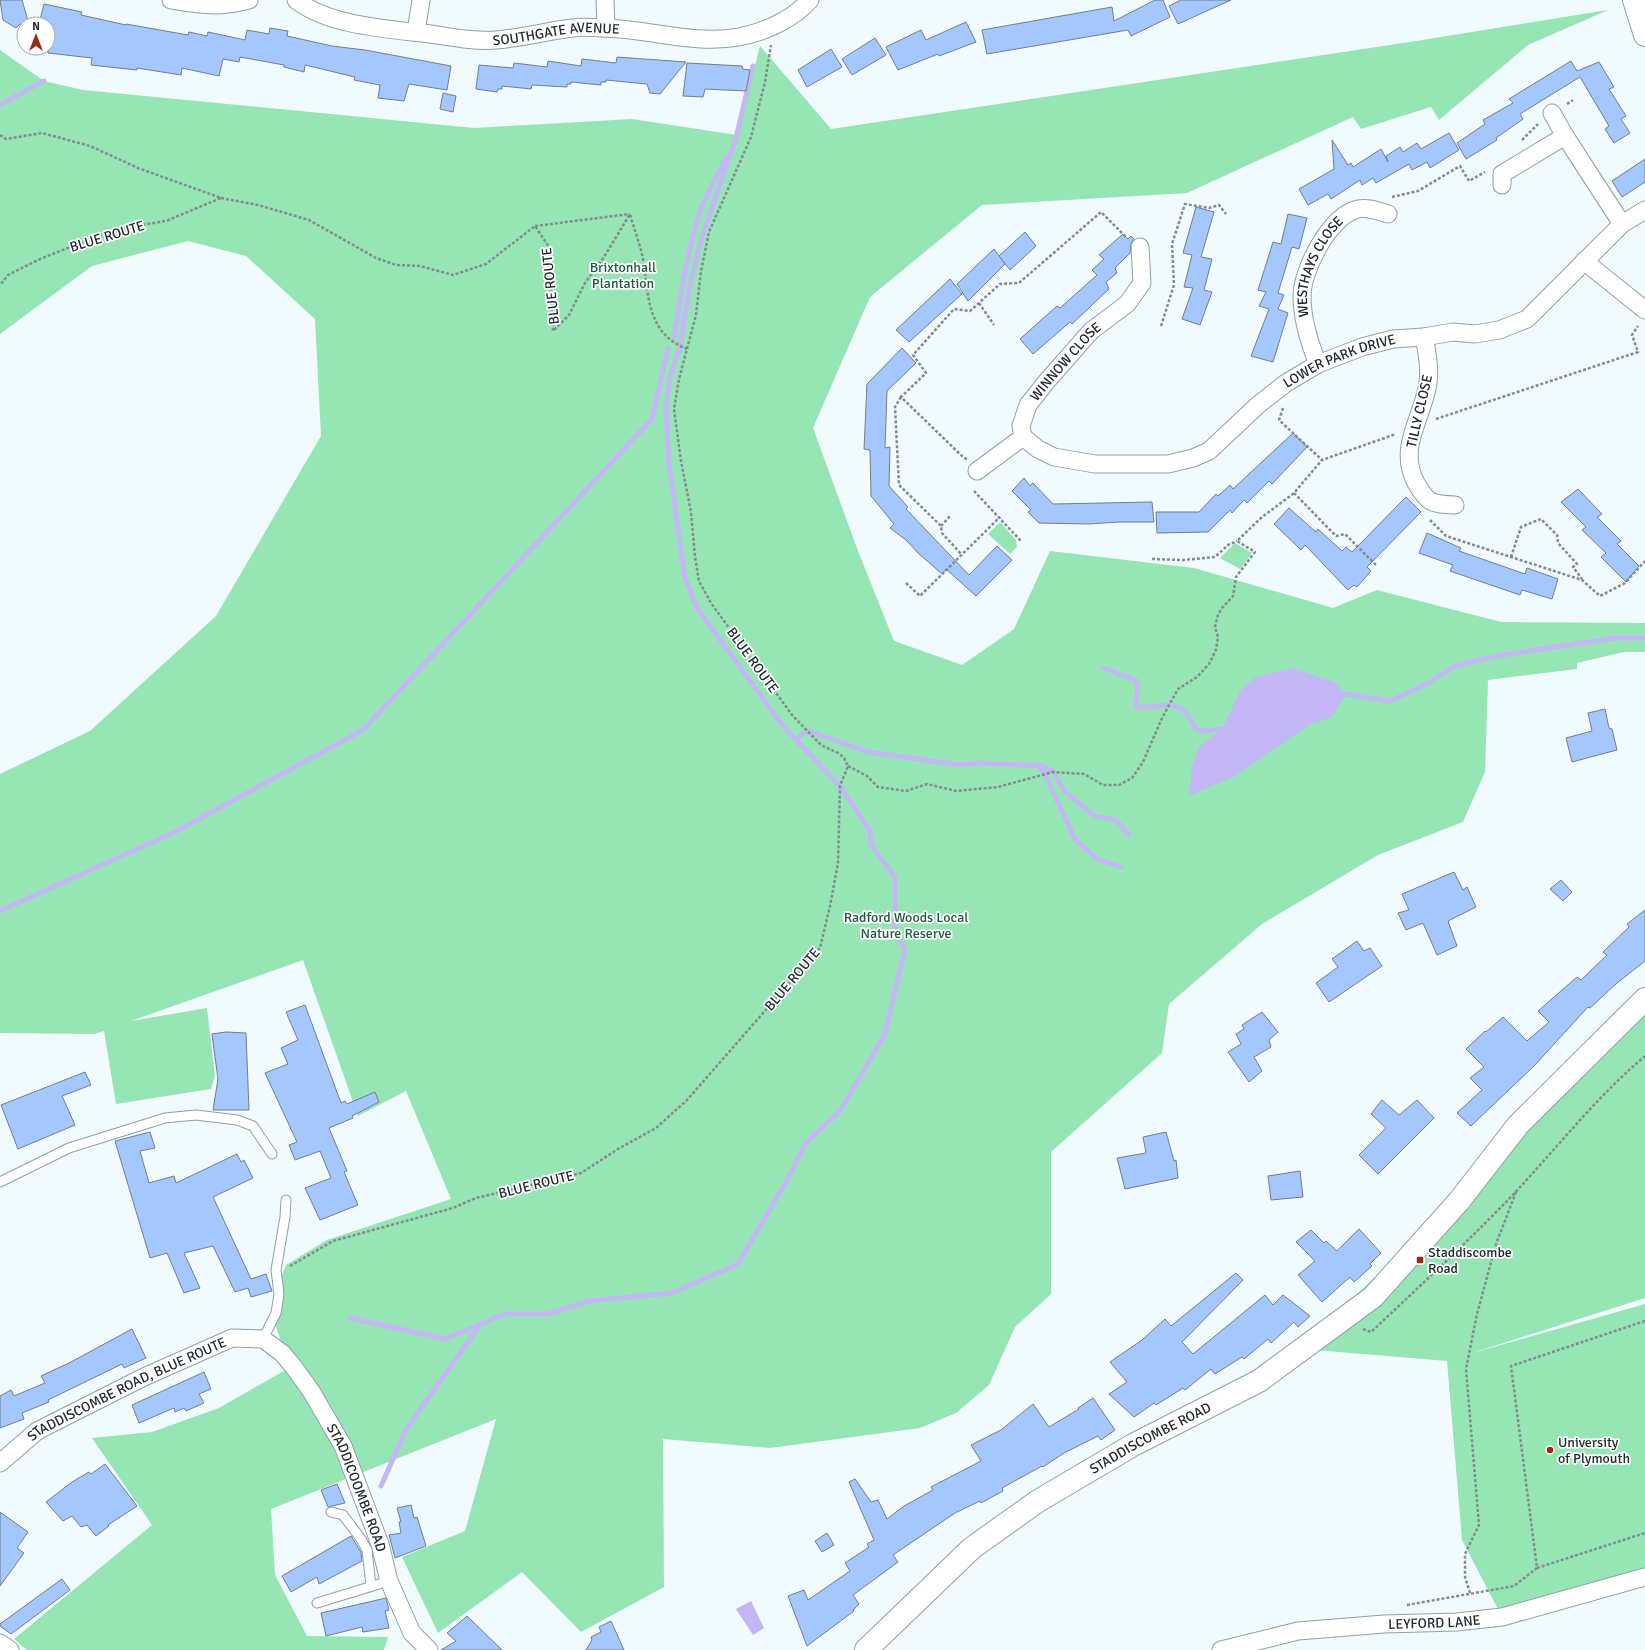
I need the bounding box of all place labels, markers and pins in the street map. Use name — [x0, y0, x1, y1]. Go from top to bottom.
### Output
place label: Staddiscombe Road — [1428, 1244, 1512, 1277]
marker: Staddiscombe Road — [1415, 1255, 1425, 1265]
place label: University of Plymouth — [1558, 1434, 1630, 1467]
marker: University of Plymouth — [1545, 1445, 1555, 1455]

